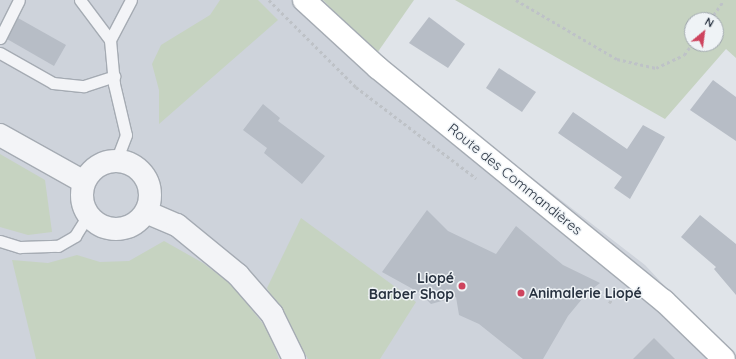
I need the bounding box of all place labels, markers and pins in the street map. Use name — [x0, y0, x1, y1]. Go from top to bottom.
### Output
place label: Liopé Barber Shop — [369, 270, 454, 302]
marker: Liopé Barber Shop — [457, 281, 467, 291]
place label: Animalerie Liopé — [529, 285, 642, 301]
marker: Animalerie Liopé — [516, 288, 526, 298]

